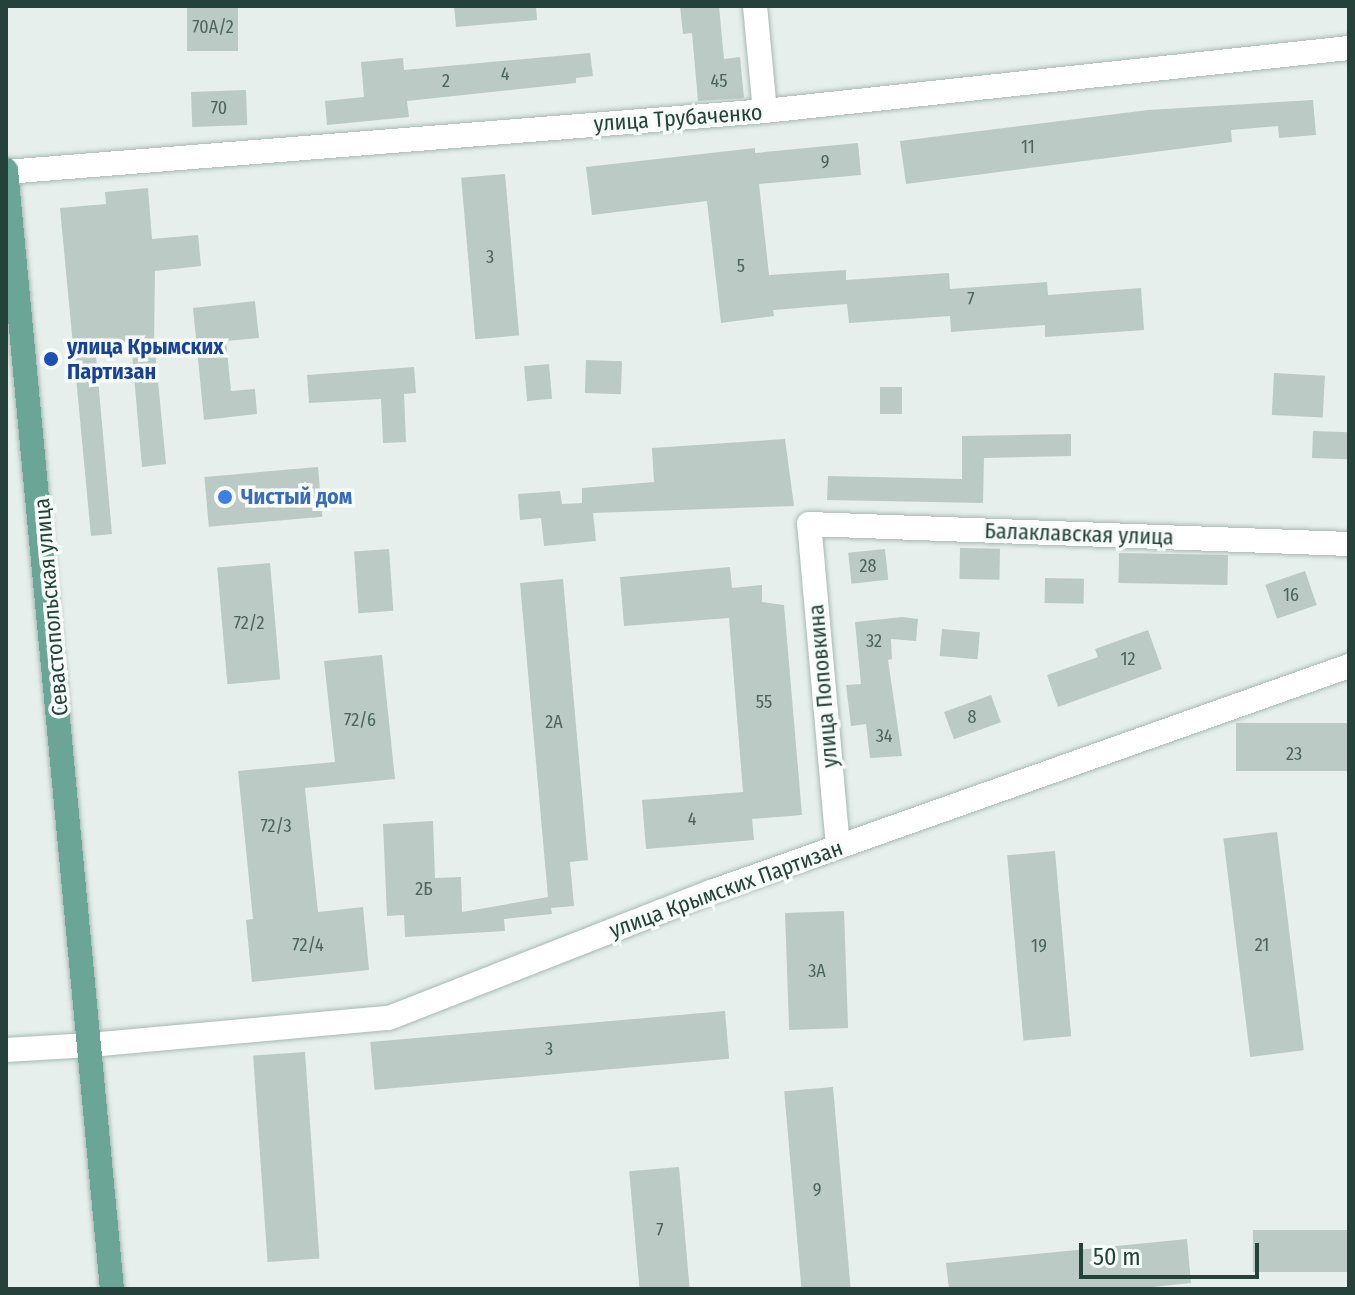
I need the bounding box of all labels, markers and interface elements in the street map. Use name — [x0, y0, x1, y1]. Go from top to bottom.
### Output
house number: 70А/2 — [192, 16, 234, 38]
house number: 4 — [501, 63, 509, 85]
house number: 2 — [442, 70, 450, 92]
house number: 45 — [711, 70, 727, 92]
house number: 70 — [211, 97, 227, 119]
street label: улица Трубаченко — [593, 99, 763, 137]
house number: 11 — [1021, 136, 1035, 158]
house number: 9 — [821, 151, 829, 173]
house number: 3 — [486, 246, 494, 268]
house number: 5 — [737, 255, 745, 277]
house number: 7 — [967, 288, 975, 310]
place label: улица Крымских Партизан — [67, 333, 224, 384]
marker: улица Крымских Партизан — [42, 350, 60, 368]
place label: Чистый дом — [241, 484, 352, 510]
marker: Чистый дом — [216, 488, 234, 506]
street label: Севастопольская улица — [28, 497, 74, 717]
street label: Балаклавская улица — [984, 518, 1174, 550]
house number: 28 — [860, 555, 876, 577]
house number: 16 — [1283, 584, 1299, 606]
street label: улица Поповкина — [803, 603, 843, 769]
house number: 72/2 — [234, 612, 264, 634]
house number: 32 — [866, 630, 882, 652]
house number: 12 — [1121, 648, 1135, 670]
house number: 55 — [756, 691, 772, 713]
house number: 8 — [968, 706, 976, 728]
house number: 72/6 — [344, 709, 376, 731]
house number: 2А — [545, 711, 563, 733]
house number: 34 — [876, 725, 892, 747]
house number: 23 — [1286, 743, 1302, 765]
house number: 4 — [688, 808, 696, 830]
house number: 72/3 — [260, 815, 292, 837]
street label: улица Крымских Партизан — [606, 835, 846, 943]
house number: 2Б — [415, 878, 433, 900]
house number: 72/4 — [292, 934, 324, 956]
house number: 21 — [1255, 934, 1269, 956]
house number: 19 — [1031, 935, 1047, 957]
house number: 3А — [808, 960, 826, 982]
house number: 3 — [545, 1038, 553, 1060]
house number: 9 — [813, 1179, 821, 1201]
house number: 7 — [656, 1219, 664, 1241]
scale bar — [1083, 1227, 1263, 1277]
text: 50 m — [1093, 1243, 1141, 1271]

